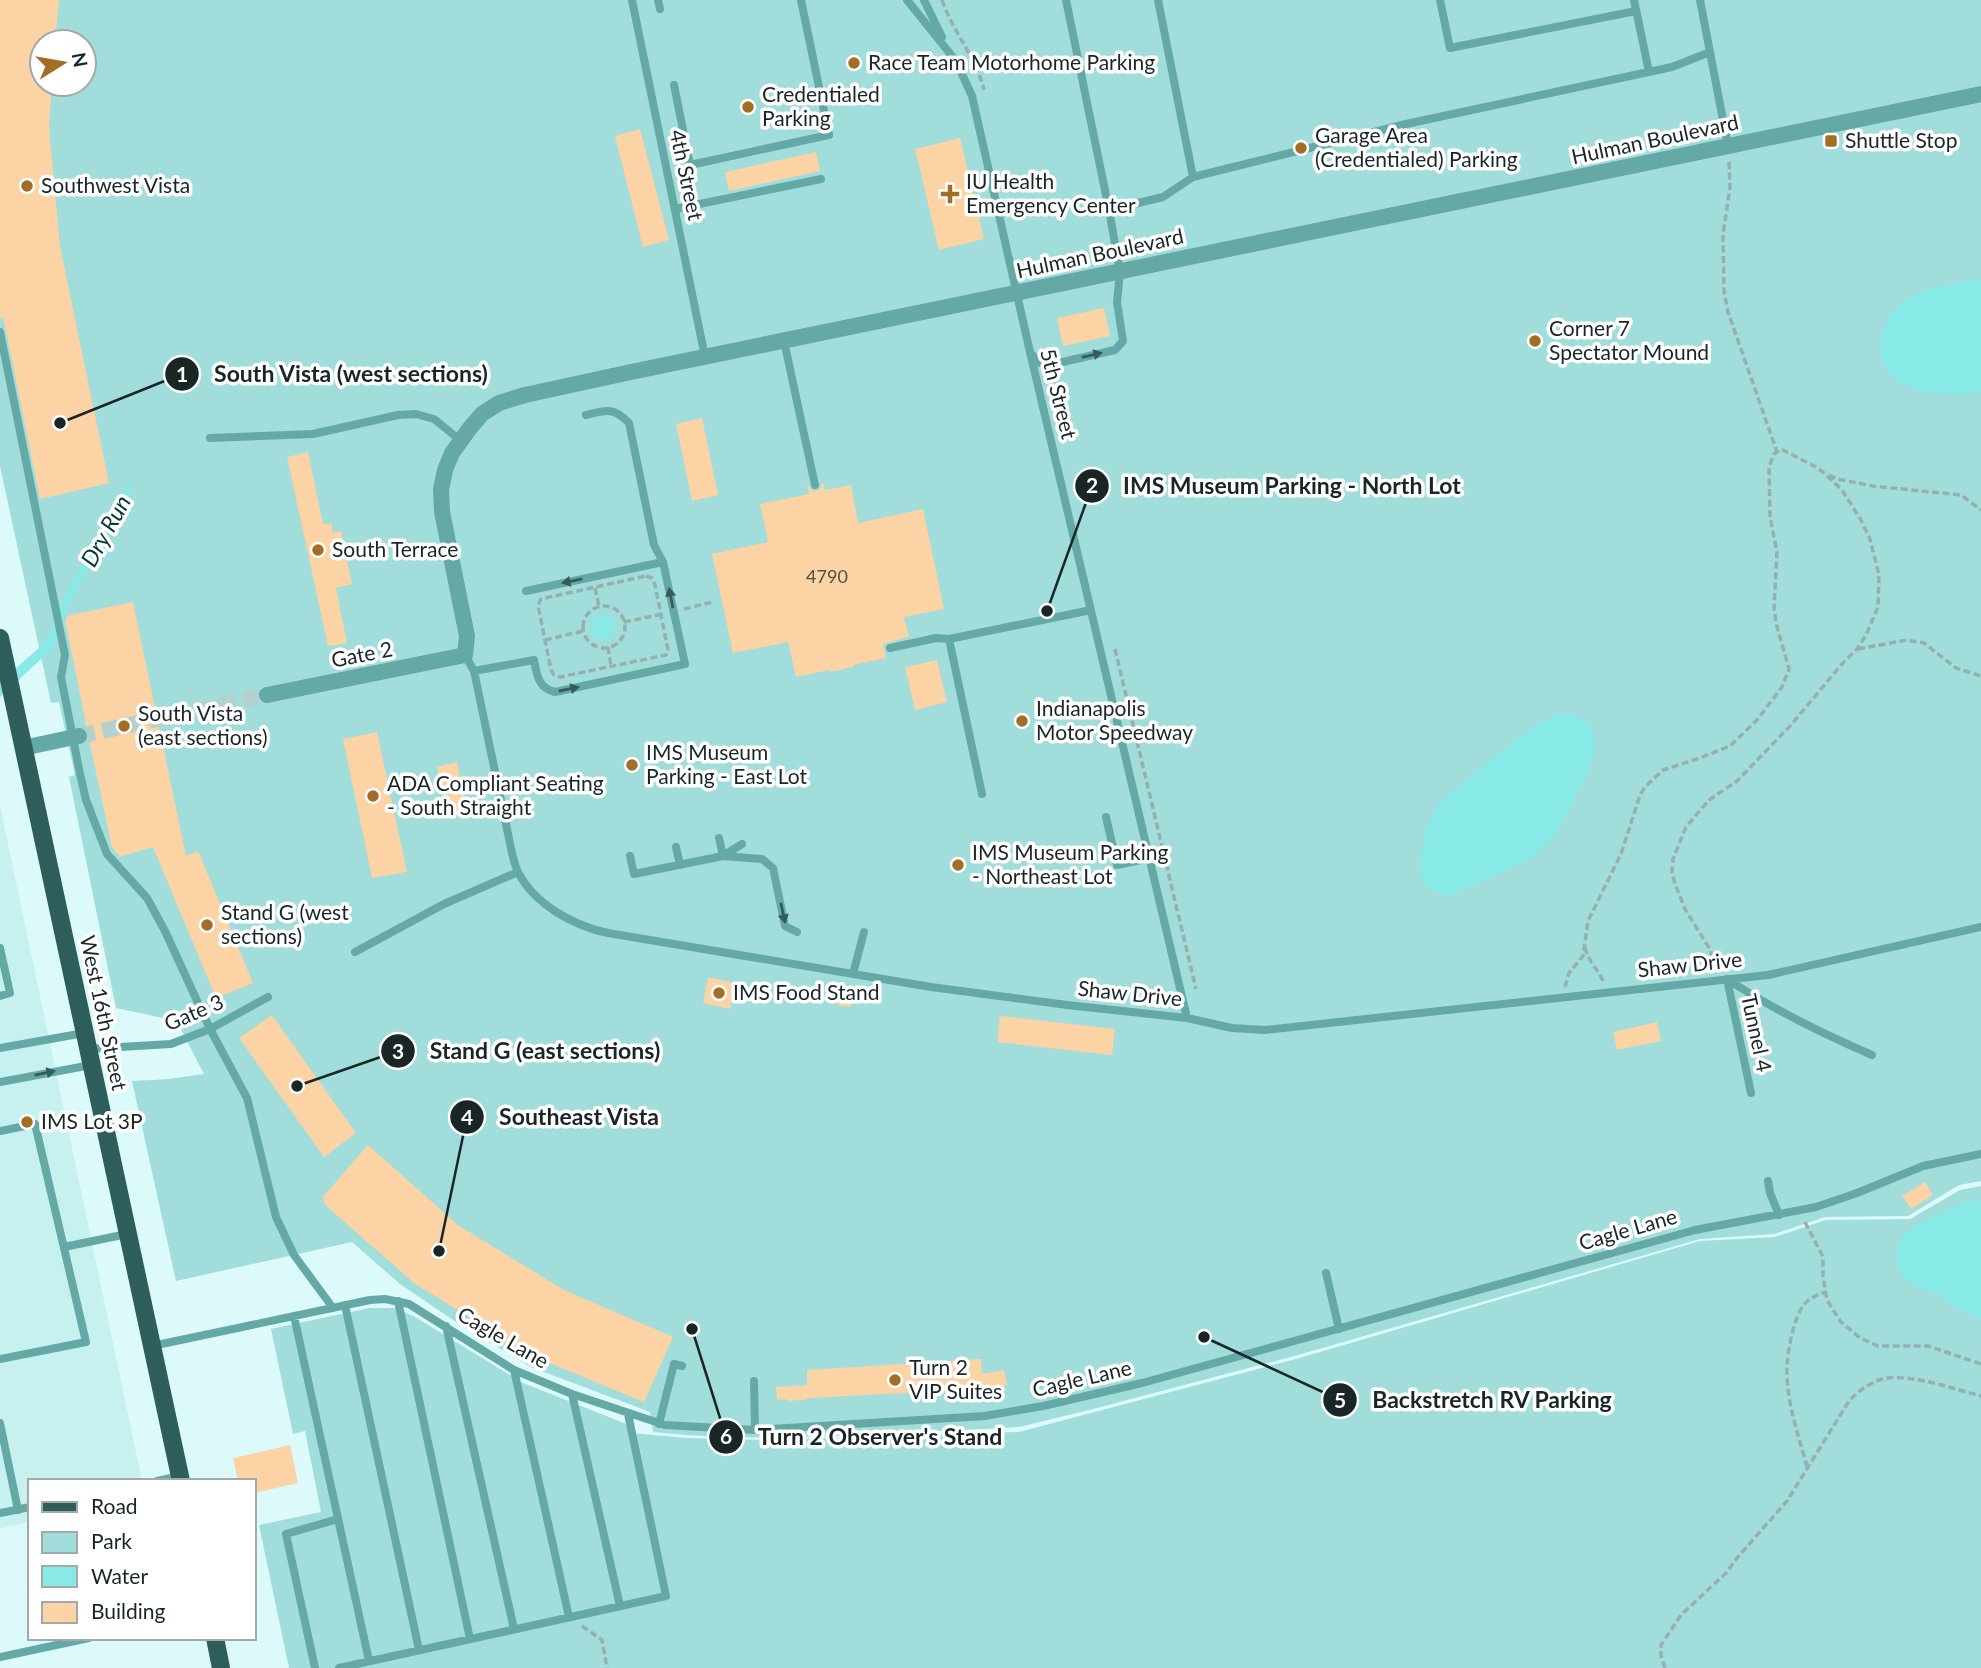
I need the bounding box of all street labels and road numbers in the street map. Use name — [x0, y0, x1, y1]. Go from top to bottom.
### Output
street label: Hulman Boulevard — [1569, 109, 1741, 168]
street label: 4th Street — [666, 127, 709, 223]
street label: Hulman Boulevard — [1014, 223, 1186, 282]
street label: 5th Street — [1036, 346, 1083, 442]
street label: Gate 2 — [329, 635, 394, 672]
street label: West 16th Street — [76, 933, 133, 1093]
street label: Shaw Drive — [1636, 946, 1743, 981]
street label: Shaw Drive — [1077, 975, 1184, 1010]
street label: Gate 3 — [160, 988, 227, 1035]
street label: Tunnel 4 — [1737, 991, 1778, 1074]
street label: Cagle Lane — [1576, 1203, 1680, 1254]
street label: Cagle Lane — [454, 1301, 554, 1373]
street label: Cagle Lane — [1030, 1354, 1134, 1401]

